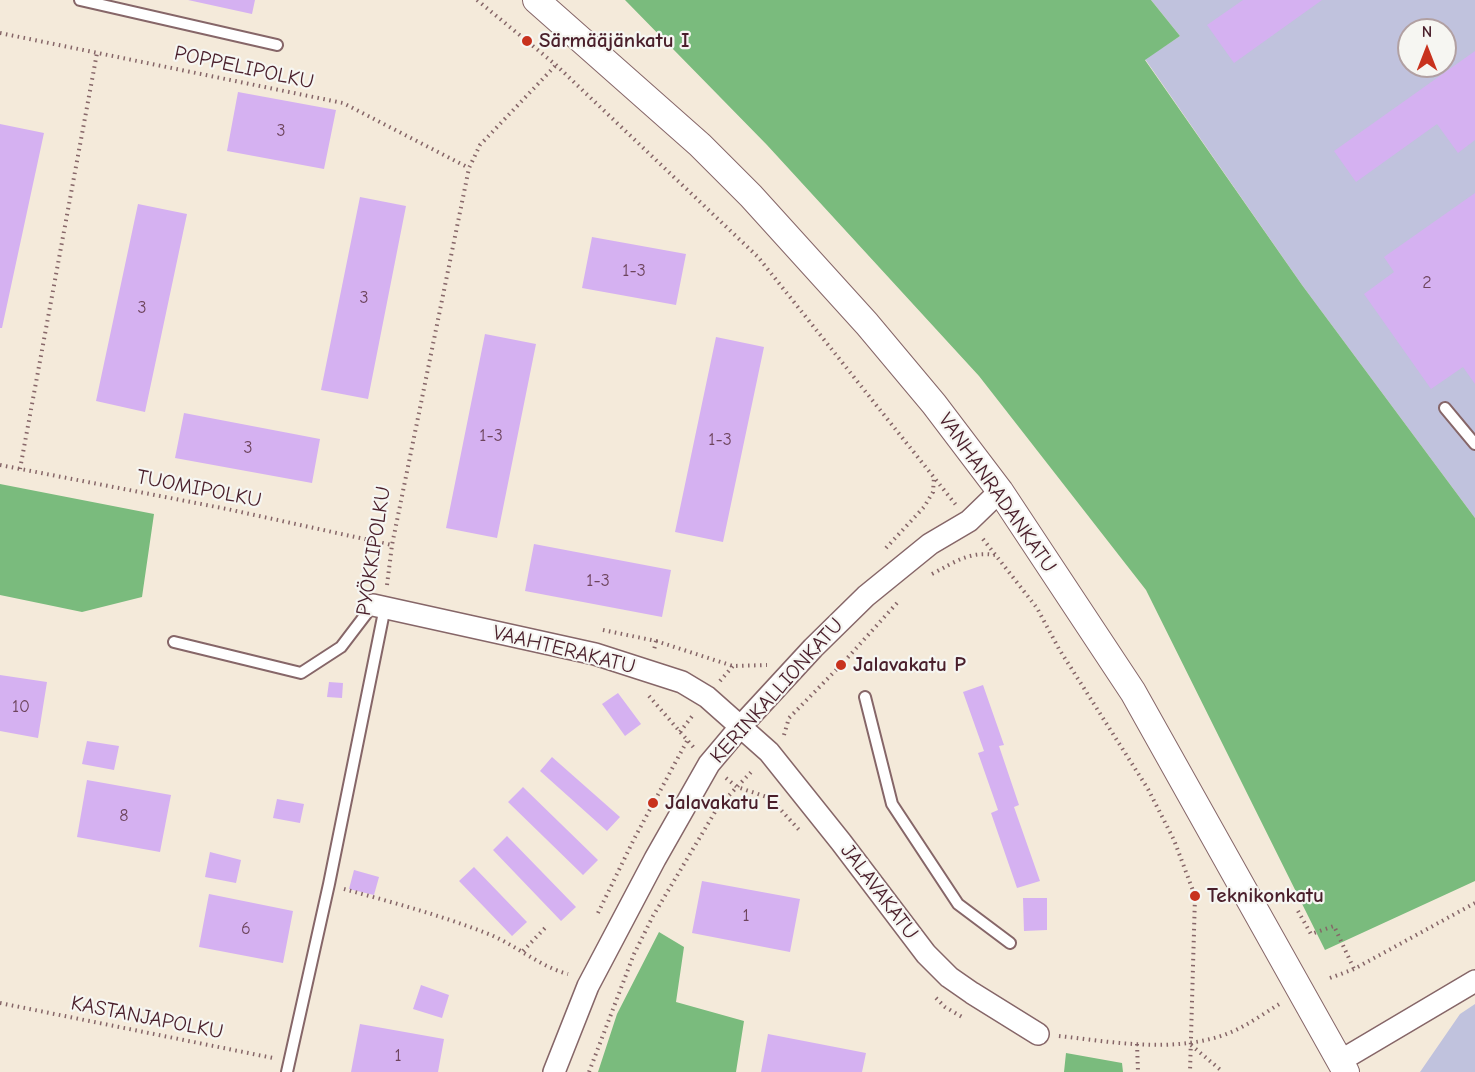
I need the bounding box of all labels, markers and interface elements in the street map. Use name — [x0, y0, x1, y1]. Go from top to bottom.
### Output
north arrow — [1397, 18, 1457, 78]
text: N — [1422, 23, 1432, 41]
place label: Särmääjänkatu I — [539, 28, 690, 54]
marker: Särmääjänkatu I — [520, 34, 534, 48]
street label: POPPELIPOLKU — [172, 41, 316, 95]
house number: 3 — [276, 120, 286, 142]
house number: 1-3 — [622, 260, 646, 282]
house number: 2 — [1422, 272, 1432, 294]
house number: 3 — [359, 287, 369, 309]
house number: 3 — [137, 297, 147, 319]
street label: VANHANRADANKATU — [932, 408, 1062, 578]
house number: 1-3 — [479, 425, 503, 447]
house number: 1-3 — [708, 429, 732, 451]
house number: 3 — [243, 437, 253, 459]
street label: TUOMIPOLKU — [134, 465, 264, 513]
street label: PYÖKKIPOLKU — [351, 485, 397, 617]
house number: 1-3 — [586, 570, 610, 592]
street label: KERINKALLIONKATU — [705, 613, 849, 769]
street label: VAAHTERAKATU — [490, 620, 638, 680]
place label: Jalavakatu P — [853, 652, 966, 678]
marker: Jalavakatu P — [834, 658, 848, 672]
house number: 10 — [12, 696, 30, 718]
place label: Jalavakatu E — [665, 790, 779, 816]
marker: Jalavakatu E — [646, 796, 660, 810]
house number: 8 — [119, 805, 129, 827]
street label: JALAVAKATU — [835, 839, 923, 945]
place label: Teknikonkatu — [1207, 883, 1324, 909]
marker: Teknikonkatu — [1188, 889, 1202, 903]
house number: 1 — [742, 905, 750, 927]
house number: 6 — [241, 918, 251, 940]
street label: KASTANJAPOLKU — [69, 991, 225, 1045]
house number: 1 — [394, 1045, 402, 1067]

